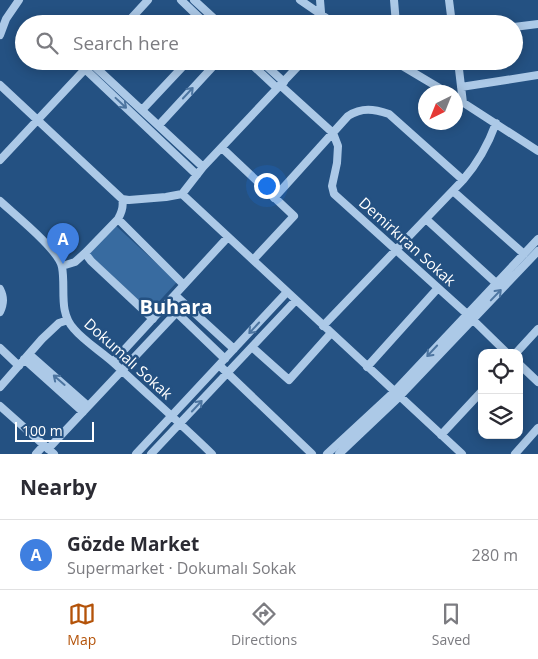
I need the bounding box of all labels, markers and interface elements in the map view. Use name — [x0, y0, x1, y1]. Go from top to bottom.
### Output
search box — [15, 15, 523, 70]
icon: search — [33, 29, 61, 57]
text: Search here — [73, 30, 179, 56]
north arrow — [418, 85, 463, 130]
one-way arrow — [182, 87, 194, 100]
one-way arrow — [114, 97, 127, 109]
your location — [254, 173, 280, 199]
street label: Demirkıran Sokak — [355, 192, 460, 290]
pin: A — [47, 223, 79, 264]
one-way arrow — [490, 288, 502, 301]
district label: Buhara — [140, 293, 212, 320]
street label: Dokumalı Sokak — [80, 313, 177, 403]
one-way arrow — [248, 321, 260, 334]
one-way arrow — [426, 345, 438, 357]
map controls — [478, 349, 523, 439]
button: locate — [478, 349, 523, 394]
one-way arrow — [52, 374, 65, 386]
button: layers — [478, 394, 523, 439]
one-way arrow — [191, 399, 203, 412]
scale bar — [15, 419, 94, 442]
text: 100 m — [22, 421, 63, 440]
text: Nearby — [20, 473, 97, 501]
text: Gözde Market — [67, 531, 199, 557]
text: A — [30, 544, 42, 566]
text: 280 m — [472, 544, 518, 566]
text: Supermarket · Dokumalı Sokak — [67, 557, 296, 579]
tab: Map — [67, 600, 96, 649]
tab: Directions — [231, 600, 297, 649]
tab: Saved — [432, 600, 471, 649]

